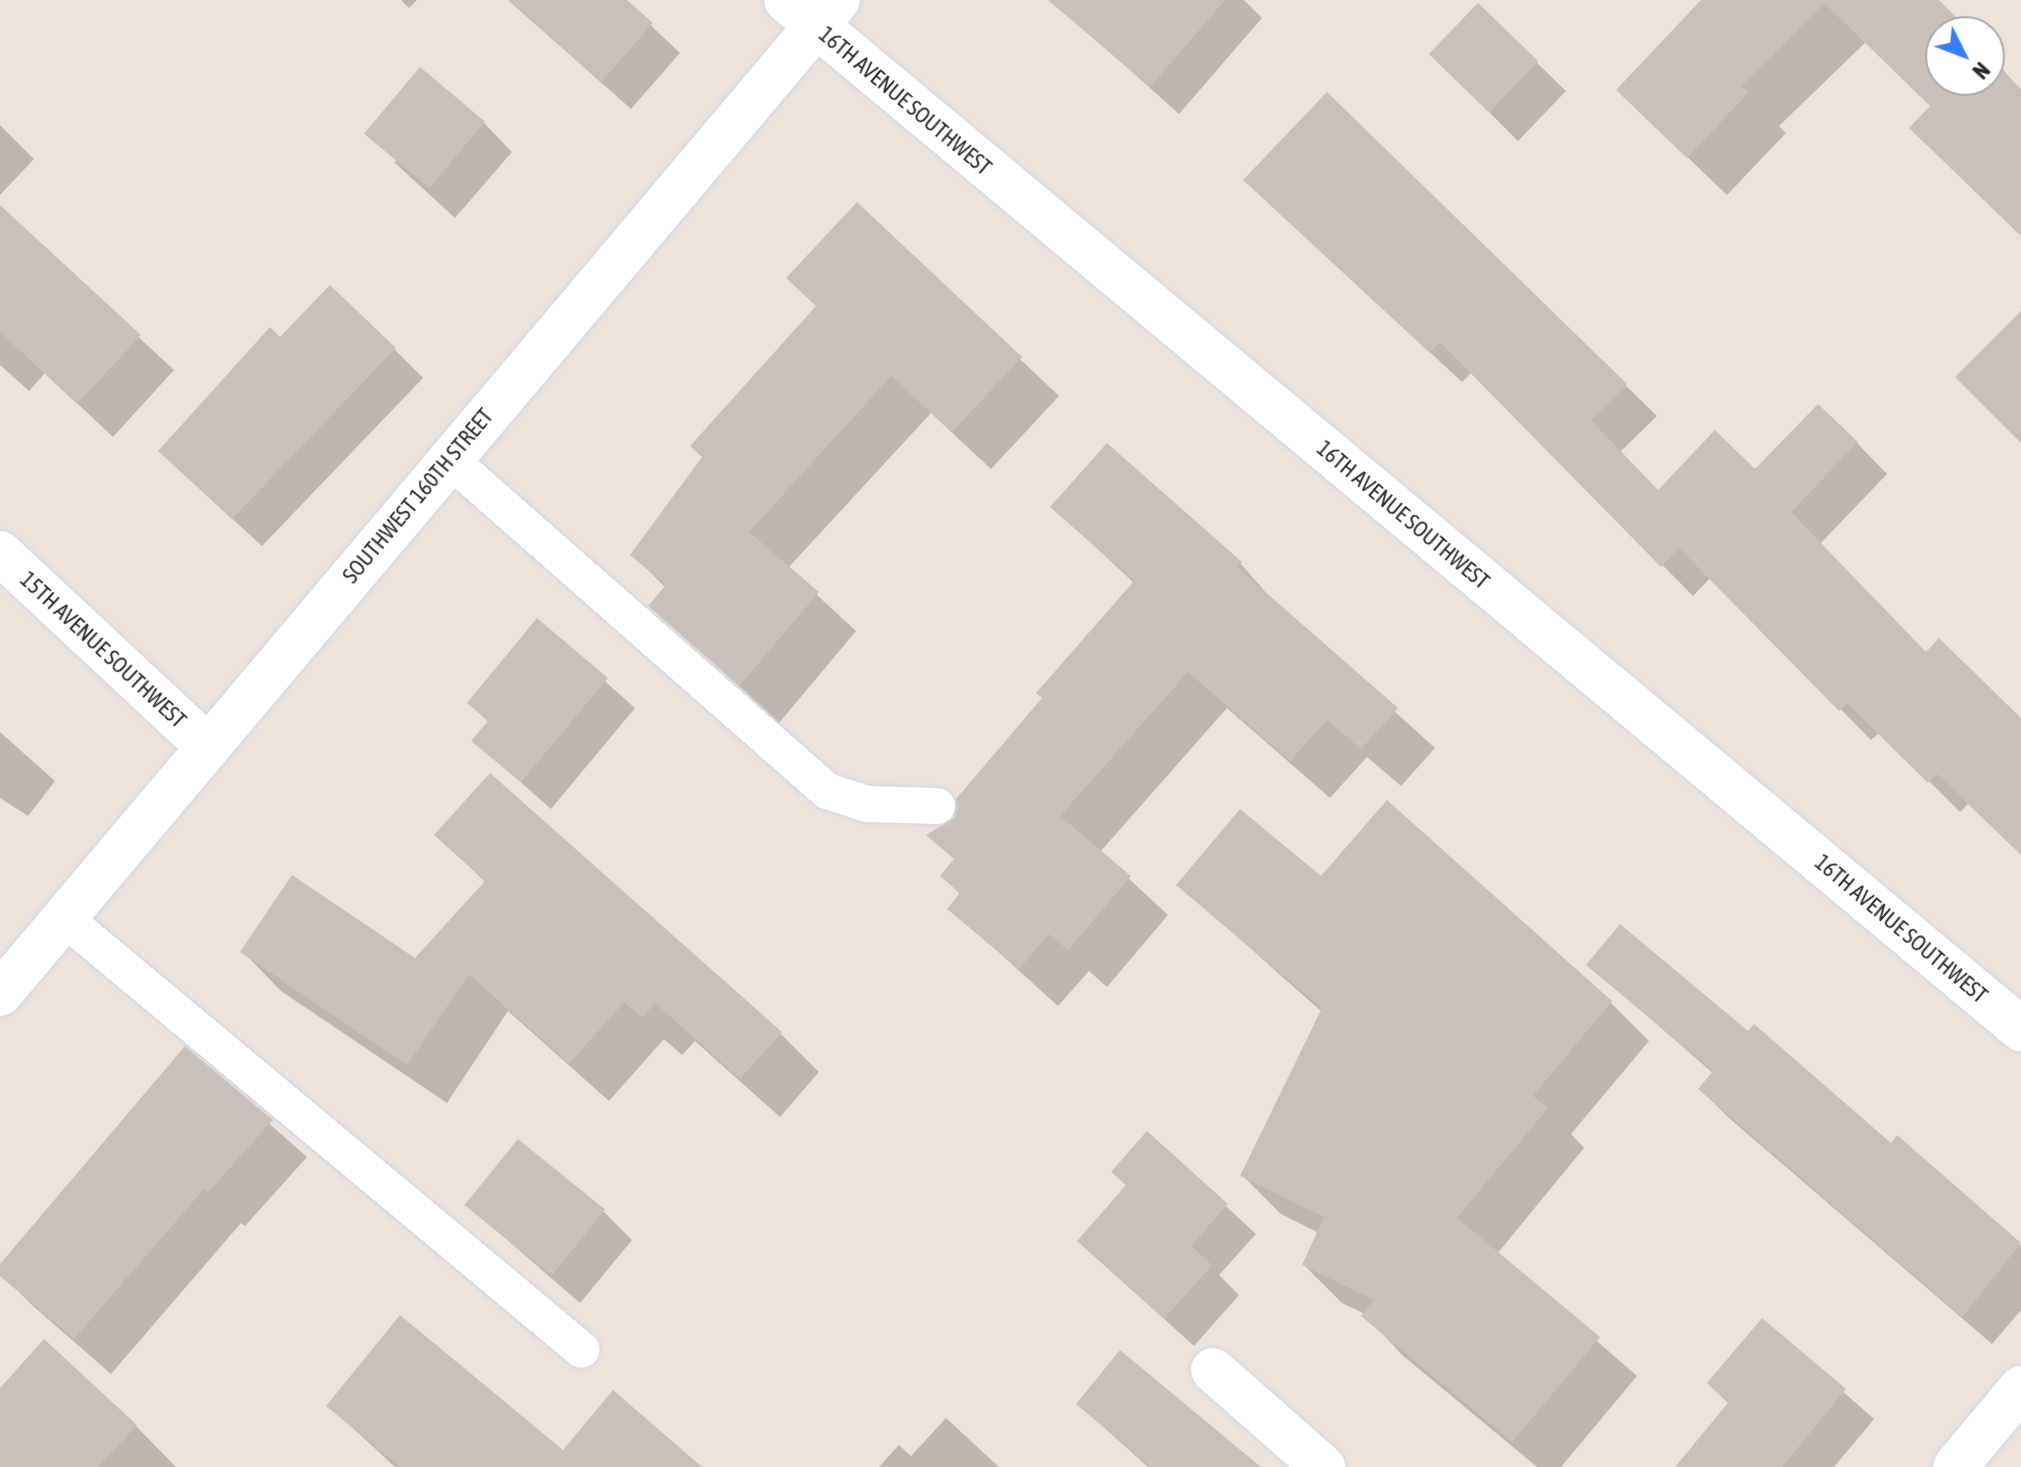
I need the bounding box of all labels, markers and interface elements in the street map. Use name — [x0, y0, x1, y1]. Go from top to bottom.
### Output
north arrow — [1925, 16, 2005, 96]
street label: 16TH AVENUE SOUTHWEST — [814, 21, 996, 181]
text: N — [1967, 57, 1995, 84]
street label: SOUTHWEST 160TH STREET — [337, 403, 499, 589]
street label: 16TH AVENUE SOUTHWEST — [1312, 435, 1494, 595]
street label: 15TH AVENUE SOUTHWEST — [15, 566, 191, 734]
street label: 16TH AVENUE SOUTHWEST — [1810, 849, 1992, 1009]

